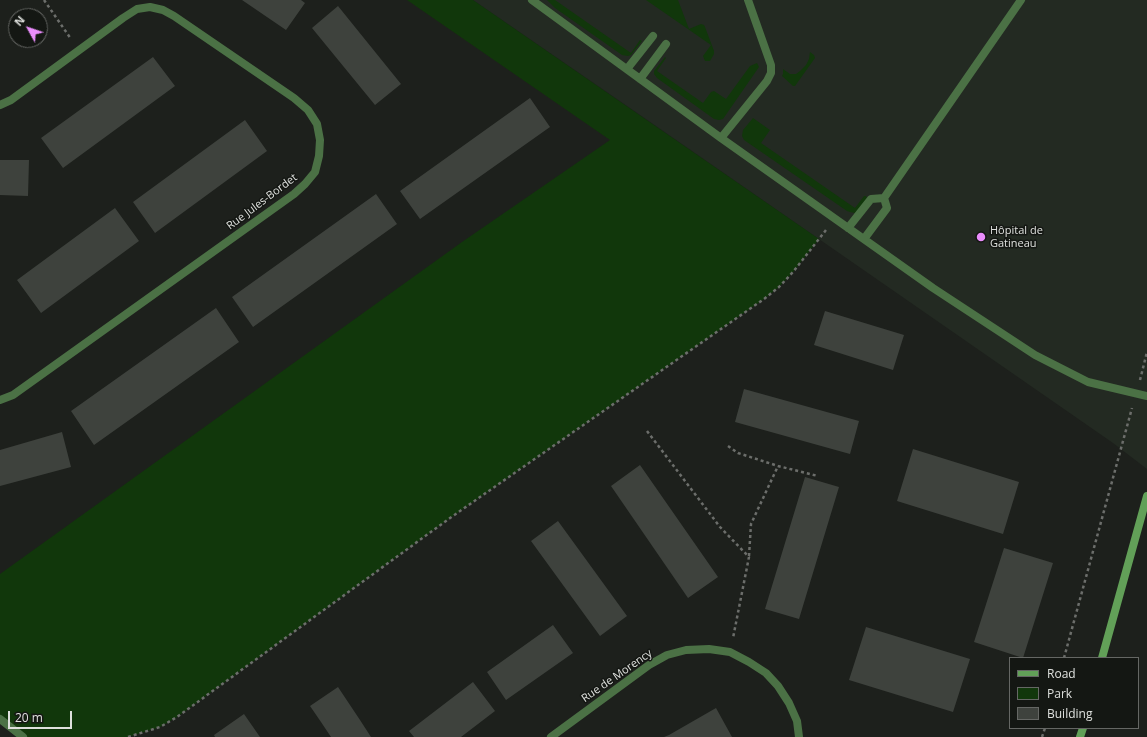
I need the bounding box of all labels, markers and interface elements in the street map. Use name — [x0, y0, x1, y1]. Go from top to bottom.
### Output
north arrow — [8, 8, 48, 48]
text: N — [11, 12, 28, 29]
street label: Rue Jules-Bordet — [224, 171, 300, 233]
place label: Hôpital de Gatineau — [990, 224, 1043, 250]
marker: Hôpital de Gatineau — [975, 231, 987, 243]
street label: Rue de Morency — [579, 647, 655, 705]
legend — [1009, 657, 1139, 729]
text: Road — [1047, 665, 1076, 682]
text: Park — [1047, 685, 1072, 702]
scale bar — [10, 703, 74, 729]
text: Building — [1047, 705, 1092, 722]
text: 20 m — [15, 709, 43, 726]

